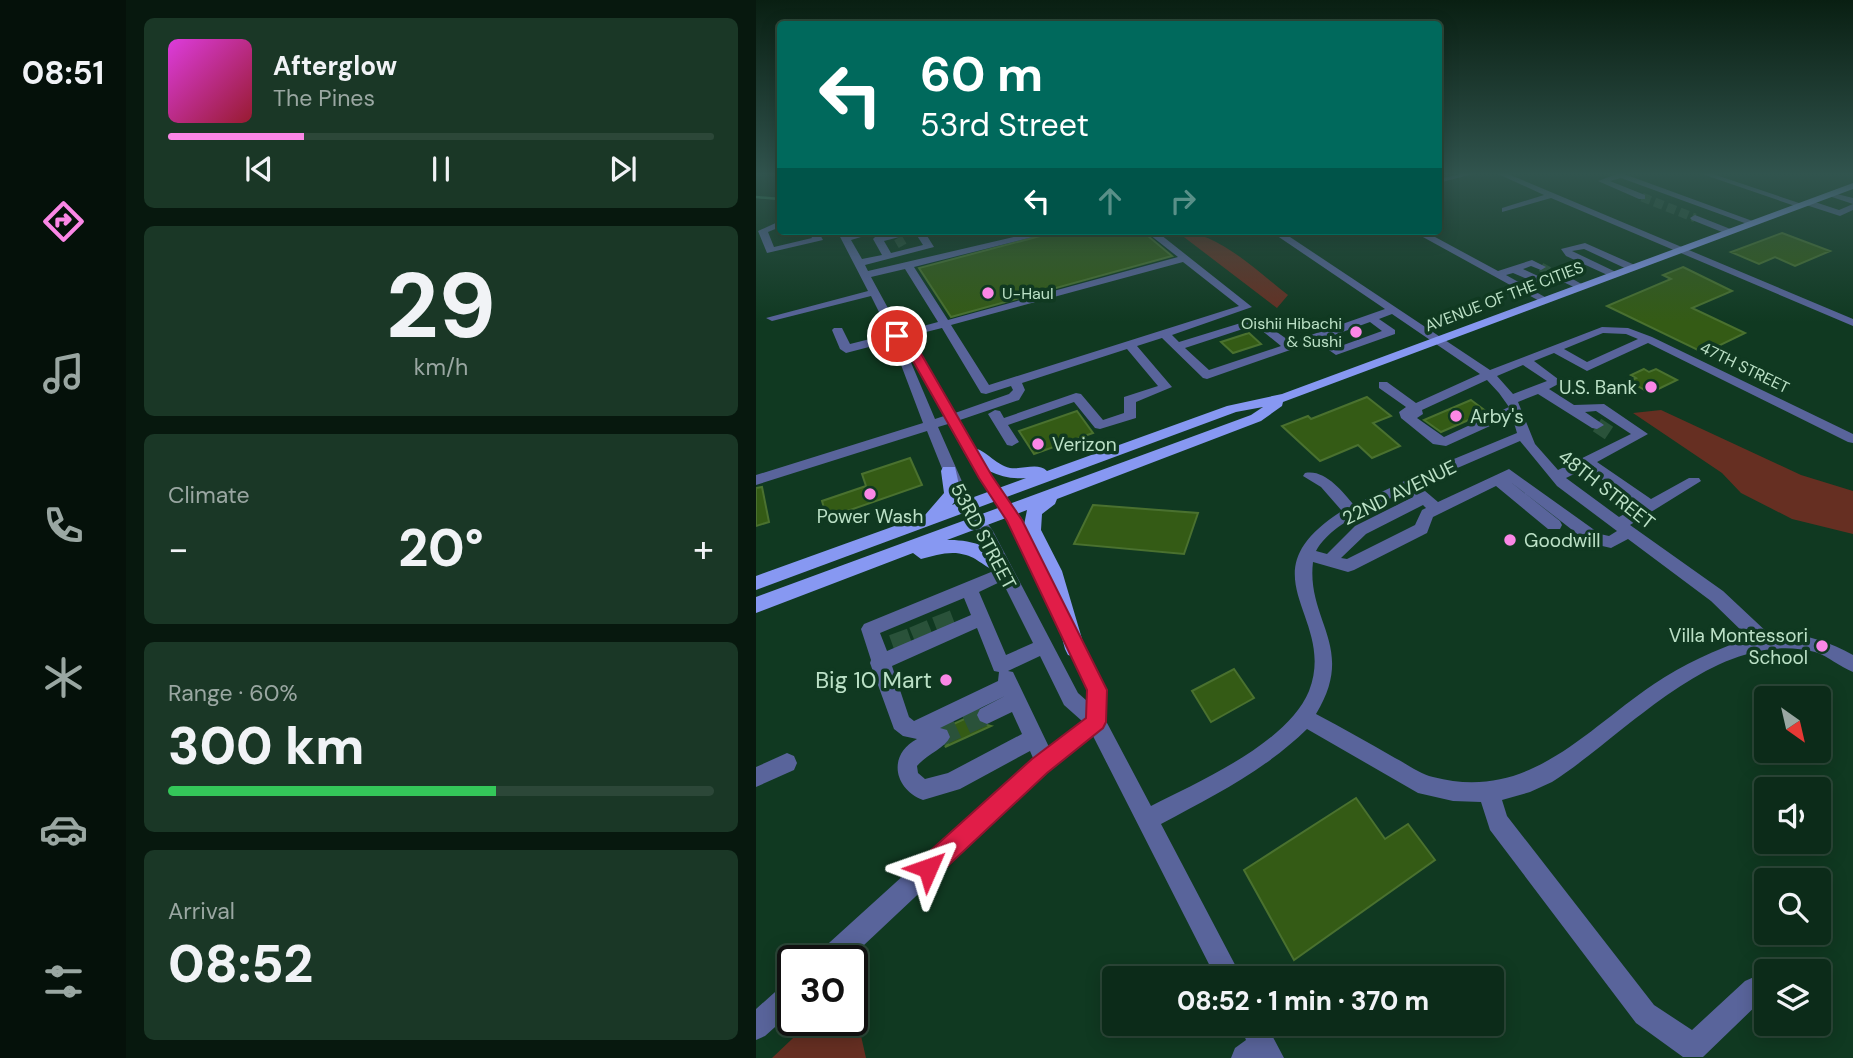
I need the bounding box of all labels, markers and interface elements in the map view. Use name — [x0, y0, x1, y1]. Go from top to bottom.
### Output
text: 60 m — [920, 42, 1043, 106]
text: Afterglow — [273, 49, 397, 83]
icon: left — [805, 49, 896, 140]
text: 08:51 — [22, 52, 104, 94]
text: The Pines — [273, 83, 375, 113]
text: 53rd Street — [920, 104, 1089, 146]
icon: previous — [240, 150, 278, 188]
icon: pause — [422, 150, 460, 188]
icon: next — [604, 150, 642, 188]
icon: left — [1018, 182, 1056, 220]
icon: ahead — [1091, 182, 1129, 220]
icon: right — [1164, 182, 1202, 220]
icon: directions — [39, 197, 88, 246]
text: 29 — [386, 247, 496, 365]
street label: AVENUE OF THE CITIES — [1422, 257, 1586, 336]
place label: U-Haul — [1002, 283, 1053, 304]
marker: U-Haul — [980, 285, 996, 301]
pin — [867, 306, 927, 366]
place label: Oishii Hibachi & Sushi — [1241, 313, 1342, 352]
icon: arrive — [878, 317, 916, 355]
marker: Oishii Hibachi & Sushi — [1348, 324, 1364, 340]
street label: 47TH STREET — [1697, 337, 1793, 398]
icon: music — [39, 349, 88, 398]
text: km/h — [414, 352, 468, 382]
place label: U.S. Bank — [1559, 375, 1637, 400]
marker: U.S. Bank — [1643, 379, 1659, 395]
place label: Arby's — [1470, 404, 1524, 429]
marker: Arby's — [1448, 408, 1464, 424]
place label: Verizon — [1052, 432, 1117, 457]
marker: Verizon — [1030, 436, 1046, 452]
street label: 48TH STREET — [1553, 444, 1660, 535]
street label: 22ND AVENUE — [1338, 454, 1460, 531]
street label: 53RD STREET — [945, 479, 1022, 594]
text: Climate — [168, 480, 250, 510]
marker: Power Wash — [862, 486, 878, 502]
icon: phone — [39, 501, 88, 550]
place label: Power Wash — [817, 504, 923, 529]
text: 20° — [398, 514, 484, 582]
text: − — [168, 524, 189, 574]
text: + — [693, 524, 714, 574]
place label: Goodwill — [1524, 528, 1600, 553]
marker: Goodwill — [1502, 532, 1518, 548]
place label: Villa Montessori School — [1669, 623, 1808, 670]
marker: Villa Montessori School — [1814, 638, 1830, 654]
icon: climate — [39, 653, 88, 702]
place label: Big 10 Mart — [815, 665, 932, 695]
marker: Big 10 Mart — [938, 672, 954, 688]
text: Range · 60% — [168, 678, 298, 708]
north arrow — [1754, 686, 1830, 763]
map controls — [1754, 686, 1831, 1036]
text: 300 km — [168, 712, 365, 780]
button: sound — [1754, 777, 1831, 854]
icon: car — [39, 805, 88, 854]
position arrow — [891, 831, 965, 905]
button: search — [1754, 868, 1831, 945]
text: Arrival — [168, 896, 235, 926]
text: 08:52 — [168, 930, 313, 998]
speed limit sign: 30 — [777, 945, 868, 1036]
icon: filters — [39, 957, 88, 1006]
button: layers — [1754, 959, 1831, 1036]
text: 08:52 · 1 min · 370 m — [1177, 984, 1429, 1018]

